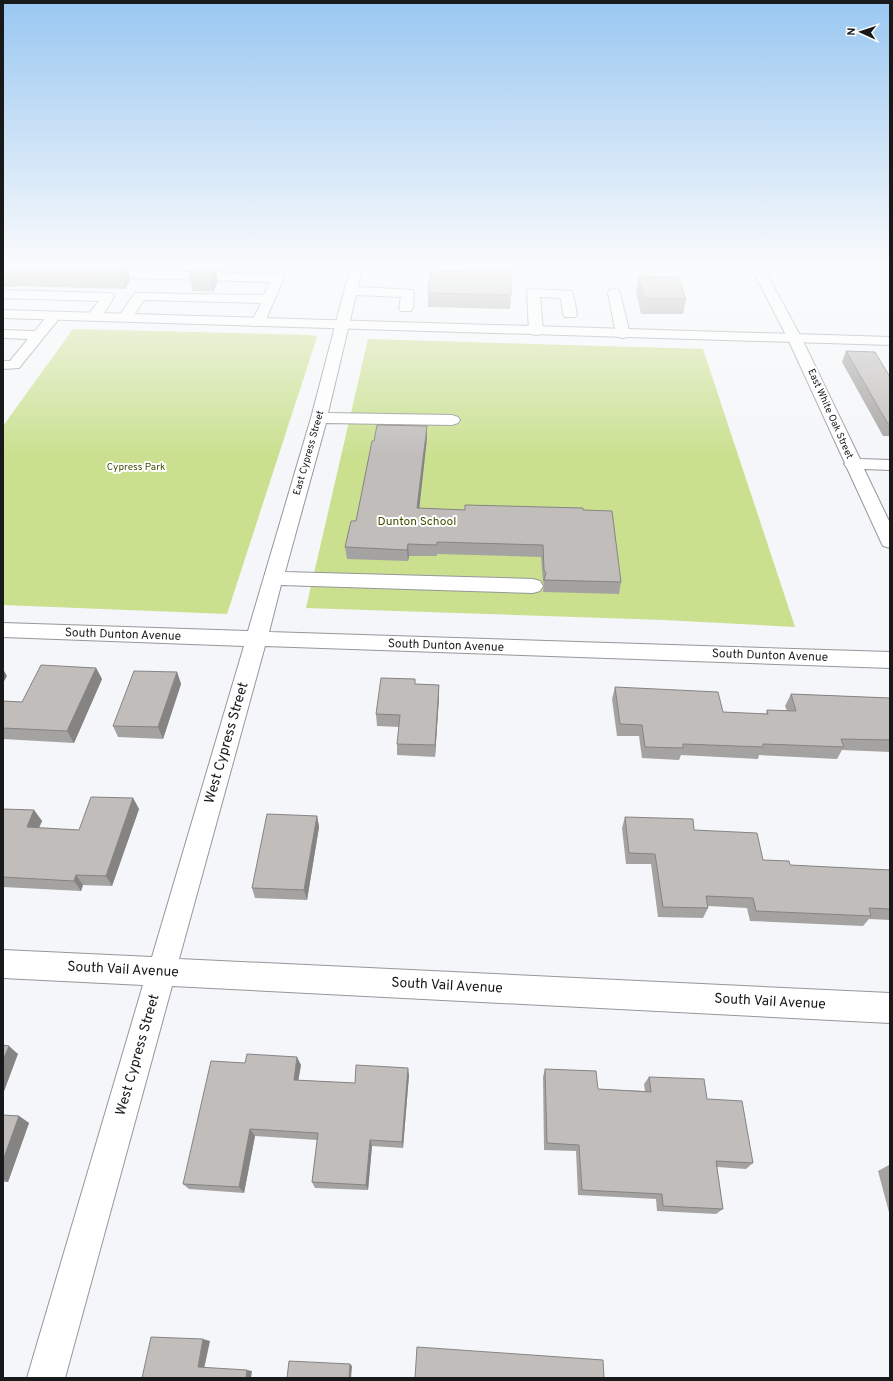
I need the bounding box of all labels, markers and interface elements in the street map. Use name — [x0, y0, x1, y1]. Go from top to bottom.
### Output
north arrow — [841, 12, 881, 52]
text: N — [845, 27, 859, 36]
street label: East White Oak Street — [804, 367, 856, 461]
street label: East Cypress Street — [291, 409, 327, 497]
park label: Cypress Park — [107, 461, 165, 474]
park label: Dunton School — [378, 514, 456, 530]
street label: South Dunton Avenue — [65, 625, 181, 645]
street label: South Dunton Avenue — [388, 636, 504, 656]
street label: South Dunton Avenue — [712, 646, 828, 666]
street label: West Cypress Street — [202, 680, 252, 806]
street label: South Vail Avenue — [67, 959, 179, 981]
street label: South Vail Avenue — [391, 975, 503, 997]
street label: South Vail Avenue — [714, 991, 826, 1013]
street label: West Cypress Street — [113, 992, 163, 1118]

